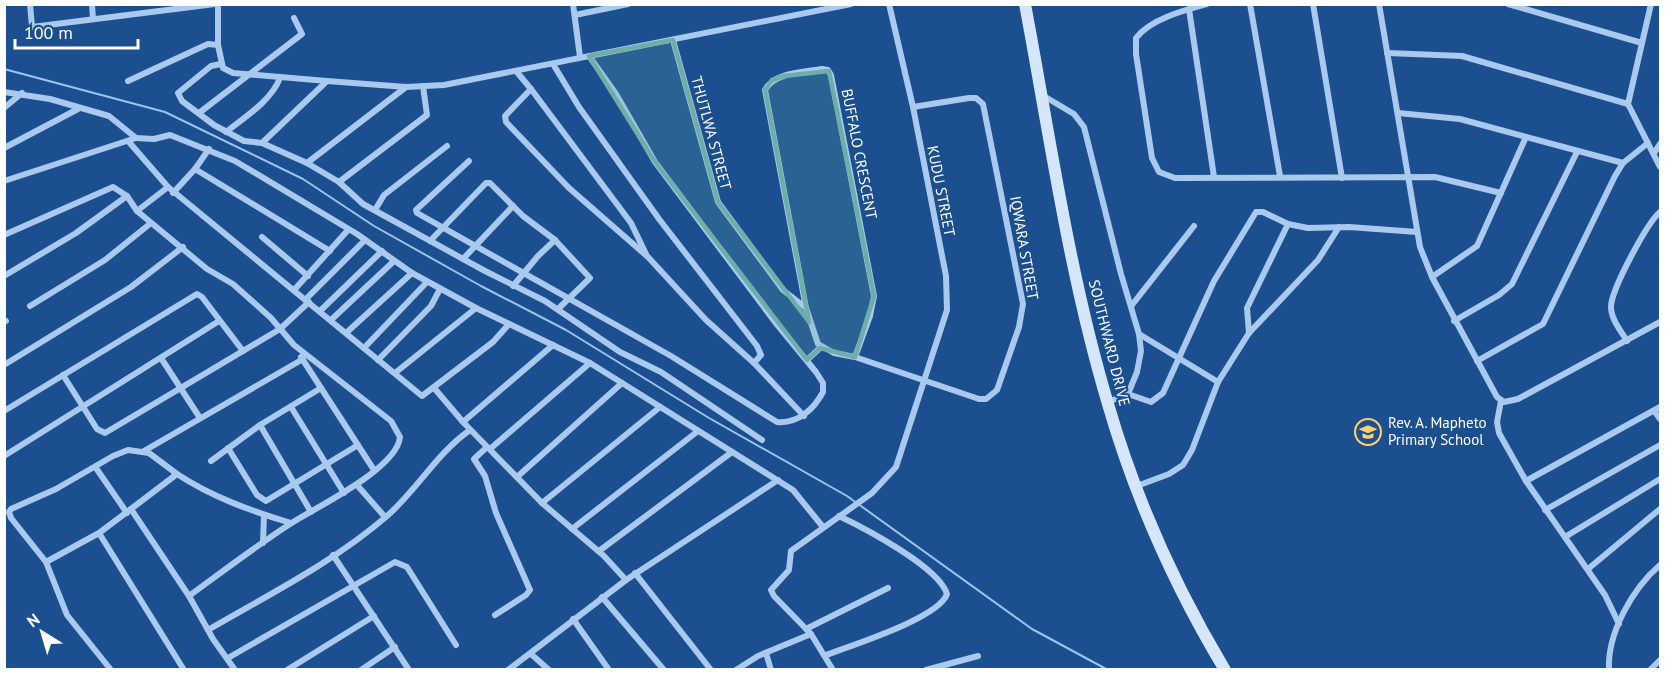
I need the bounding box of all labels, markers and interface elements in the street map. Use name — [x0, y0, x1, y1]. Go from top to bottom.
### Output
scale bar — [15, 12, 138, 50]
text: 100 m — [24, 21, 73, 44]
street label: THUTLWA STREET — [687, 74, 736, 192]
street label: BUFFALO CRESCENT — [838, 87, 882, 221]
street label: KUDU STREET — [923, 144, 960, 239]
street label: IQWARA STREET — [1006, 194, 1043, 302]
street label: SOUTHWARD DRIVE — [1085, 278, 1134, 408]
place label: Rev. A. Mapheto Primary School — [1388, 413, 1487, 449]
school or university icon: Rev. A. Mapheto Primary School — [1353, 417, 1383, 447]
north arrow — [12, 602, 72, 662]
text: N — [23, 609, 43, 631]

